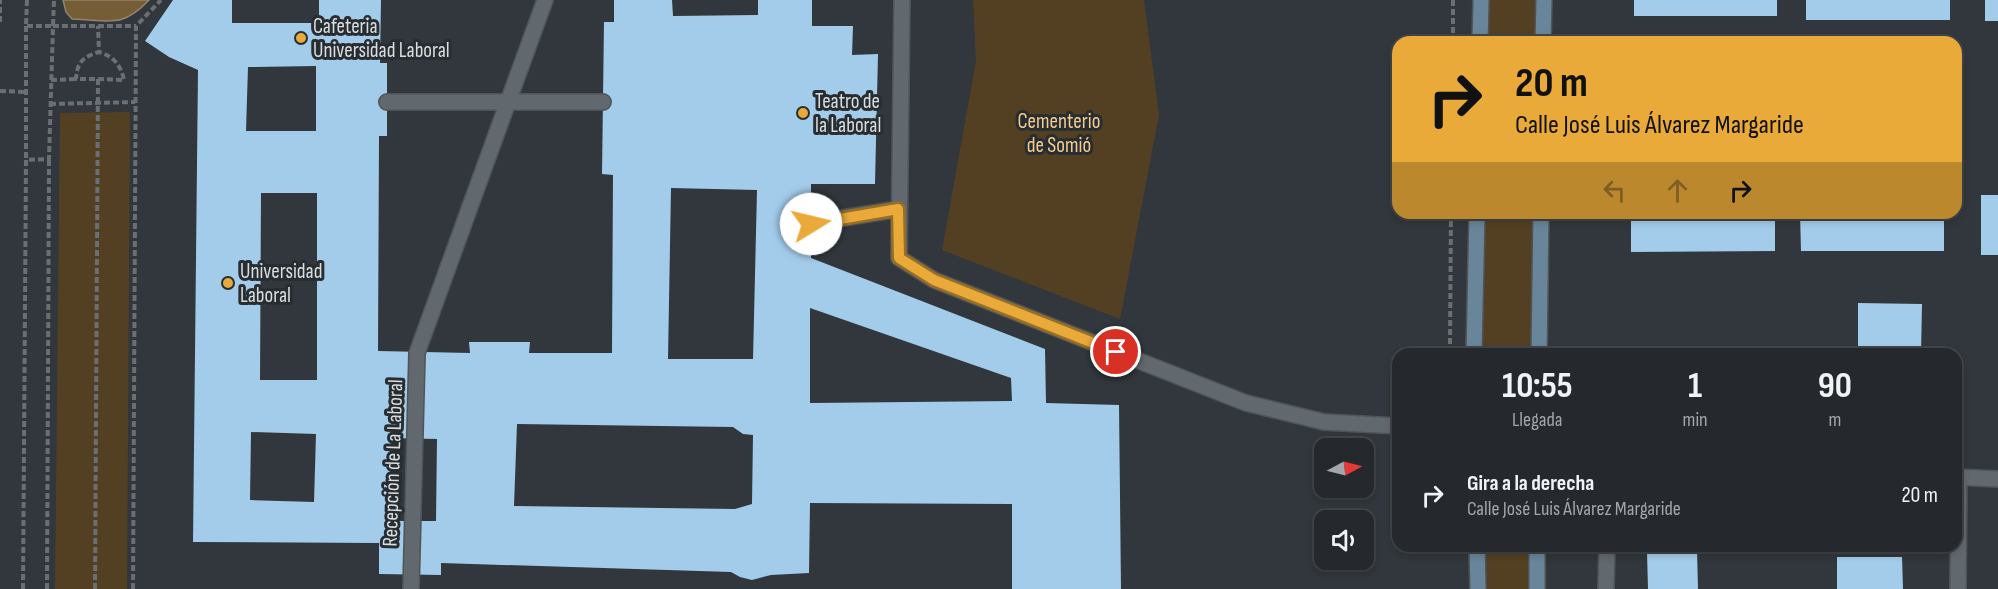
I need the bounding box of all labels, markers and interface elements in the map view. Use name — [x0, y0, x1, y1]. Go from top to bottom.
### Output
place label: Cafeteria Universidad Laboral — [313, 14, 450, 63]
marker: Cafeteria Universidad Laboral — [294, 31, 308, 45]
text: 20 m — [1515, 58, 1588, 109]
icon: right — [1416, 60, 1494, 138]
place label: Teatro de la Laboral — [815, 89, 881, 138]
marker: Teatro de la Laboral — [796, 106, 810, 120]
park label: Cementerio de Somió — [1018, 109, 1100, 158]
text: Calle José Luis Álvarez Margaride — [1515, 109, 1804, 141]
icon: left — [1598, 174, 1631, 207]
icon: ahead — [1661, 174, 1694, 207]
icon: right — [1724, 174, 1757, 207]
position arrow — [779, 192, 843, 256]
place label: Universidad Laboral — [240, 259, 322, 308]
marker: Universidad Laboral — [221, 276, 235, 290]
pin — [1090, 326, 1141, 377]
icon: arrive — [1099, 335, 1132, 368]
text: 10:55 — [1502, 365, 1573, 408]
text: 1 — [1688, 365, 1702, 408]
text: 90 — [1818, 365, 1852, 408]
street label: Recepción de La Laboral — [378, 379, 408, 547]
text: Llegada — [1512, 408, 1563, 432]
text: min — [1683, 408, 1708, 432]
text: m — [1828, 408, 1841, 432]
north arrow — [1314, 438, 1374, 498]
map controls — [1314, 438, 1374, 570]
text: Gira a la derecha — [1467, 470, 1594, 497]
icon: right — [1416, 479, 1449, 512]
text: 20 m — [1902, 482, 1938, 509]
text: Calle José Luis Álvarez Margaride — [1467, 497, 1681, 521]
button: sound — [1314, 510, 1374, 570]

